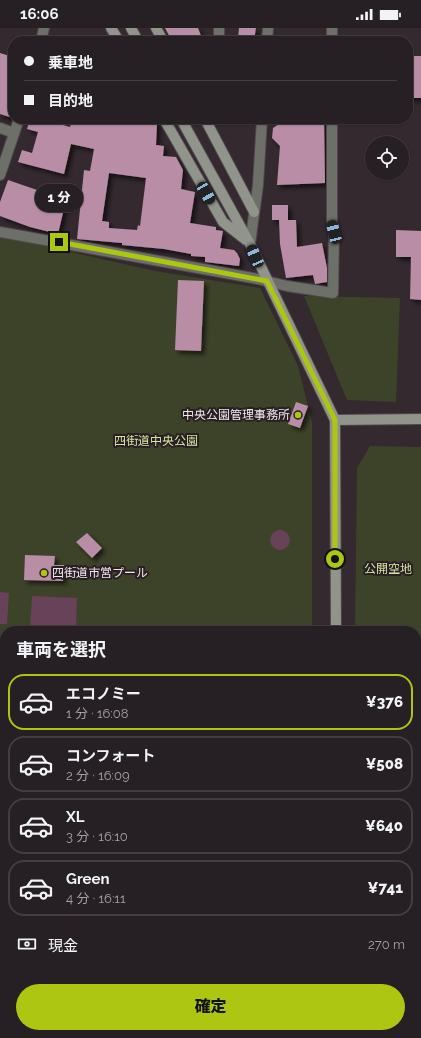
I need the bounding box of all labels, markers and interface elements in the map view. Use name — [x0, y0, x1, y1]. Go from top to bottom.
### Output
text: 16:06 — [20, 5, 59, 23]
text: 乗車地 — [48, 54, 93, 72]
text: 目的地 — [48, 92, 93, 110]
map controls — [365, 136, 409, 180]
button: locate — [365, 136, 409, 180]
car — [195, 180, 217, 206]
callout: 1 分 — [35, 184, 83, 212]
text: 1 分 — [48, 190, 70, 205]
car — [325, 219, 343, 245]
route end — [50, 233, 68, 251]
car — [245, 243, 265, 269]
place label: 中央公園管理事務所 — [182, 408, 290, 422]
marker: 中央公園管理事務所 — [293, 410, 303, 420]
park label: 四街道中央公園 — [114, 434, 198, 448]
route start — [326, 550, 344, 568]
park label: 公開空地 — [364, 562, 412, 576]
place label: 四街道市営プール — [52, 566, 148, 580]
marker: 四街道市営プール — [39, 568, 49, 578]
text: 車両を選択 — [16, 639, 106, 660]
icon: car — [18, 684, 54, 720]
text: エコノミー — [66, 685, 141, 703]
text: ¥376 — [366, 693, 403, 711]
text: 1 分 · 16:08 — [66, 706, 128, 721]
icon: car — [18, 746, 54, 782]
text: コンフォート — [66, 747, 156, 765]
text: ¥508 — [365, 755, 403, 773]
text: 2 分 · 16:09 — [66, 768, 130, 783]
icon: car — [18, 808, 54, 844]
text: XL — [66, 808, 84, 826]
text: ¥640 — [365, 817, 403, 835]
text: 3 分 · 16:10 — [66, 829, 128, 844]
icon: car — [18, 870, 54, 906]
text: Green — [66, 870, 110, 888]
text: ¥741 — [368, 879, 403, 897]
text: 4 分 · 16:11 — [66, 891, 125, 906]
icon: cash — [16, 933, 38, 955]
text: 現金 — [48, 937, 78, 955]
text: 270 m — [368, 937, 405, 952]
button: 確定 — [16, 984, 405, 1030]

